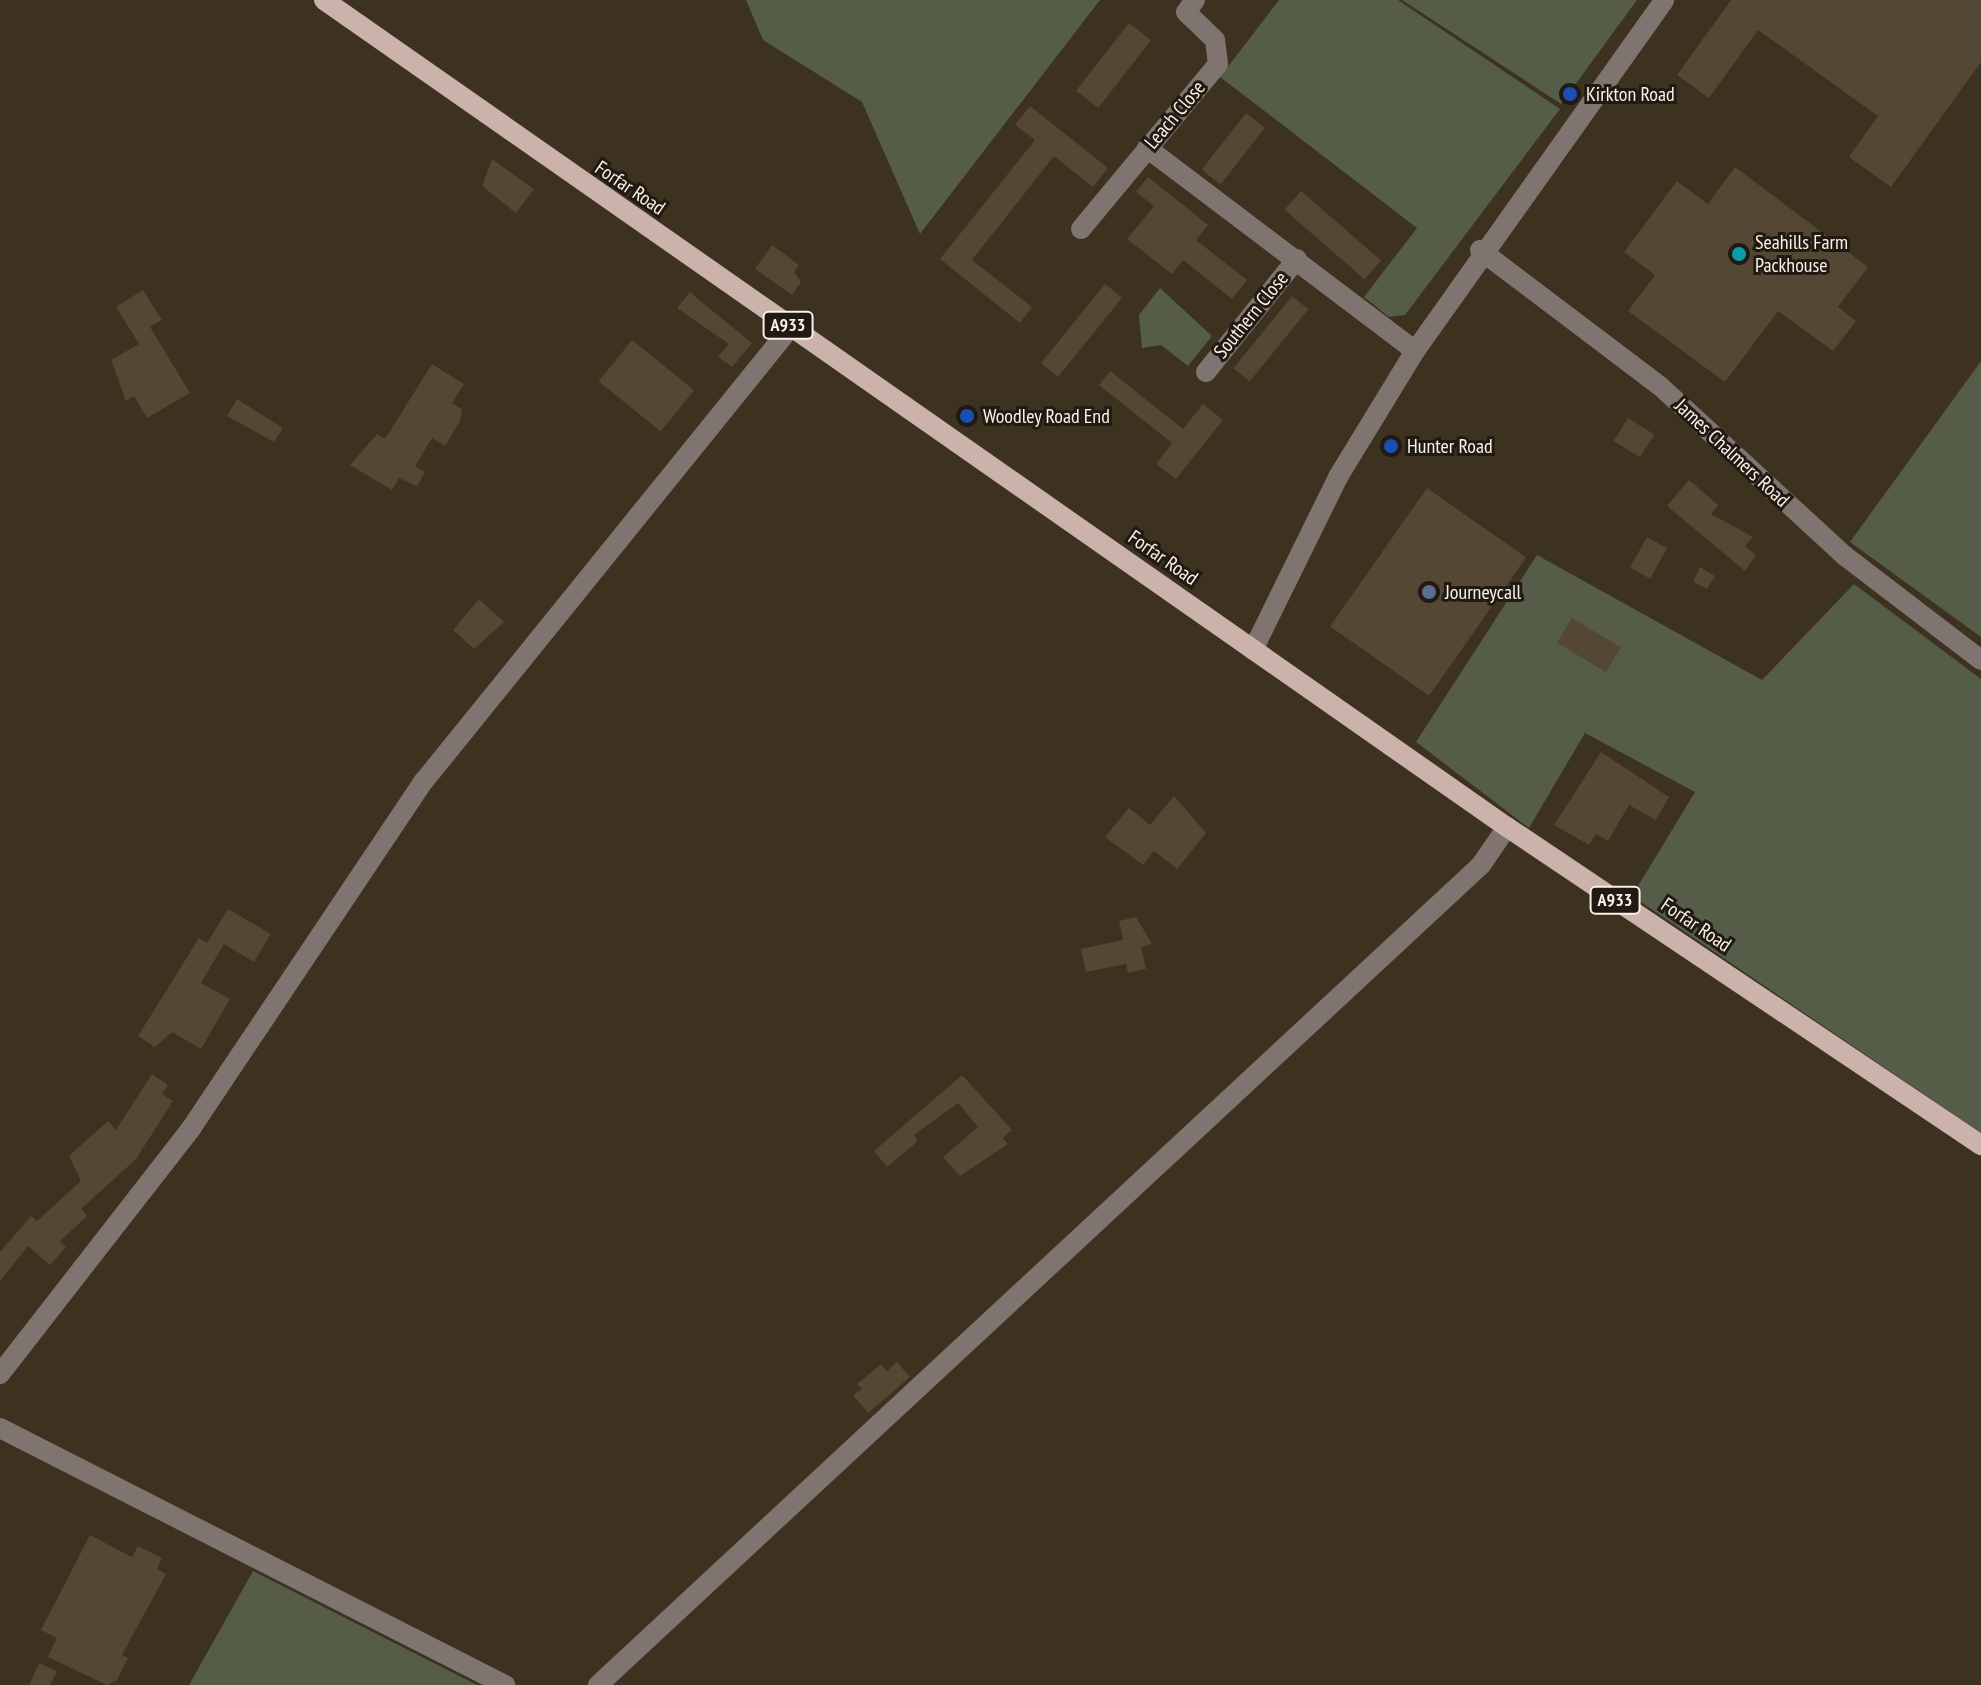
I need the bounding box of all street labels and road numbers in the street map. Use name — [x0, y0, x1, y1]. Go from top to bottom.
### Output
street label: Leach Close — [1140, 76, 1210, 154]
street label: Forfar Road — [590, 156, 670, 220]
street label: Southern Close — [1209, 267, 1293, 363]
road number: A933 — [762, 311, 814, 339]
street label: James Chalmers Road — [1670, 394, 1794, 512]
street label: Forfar Road — [1124, 525, 1202, 591]
road number: A933 — [1589, 886, 1641, 914]
street label: Forfar Road — [1656, 893, 1736, 957]

